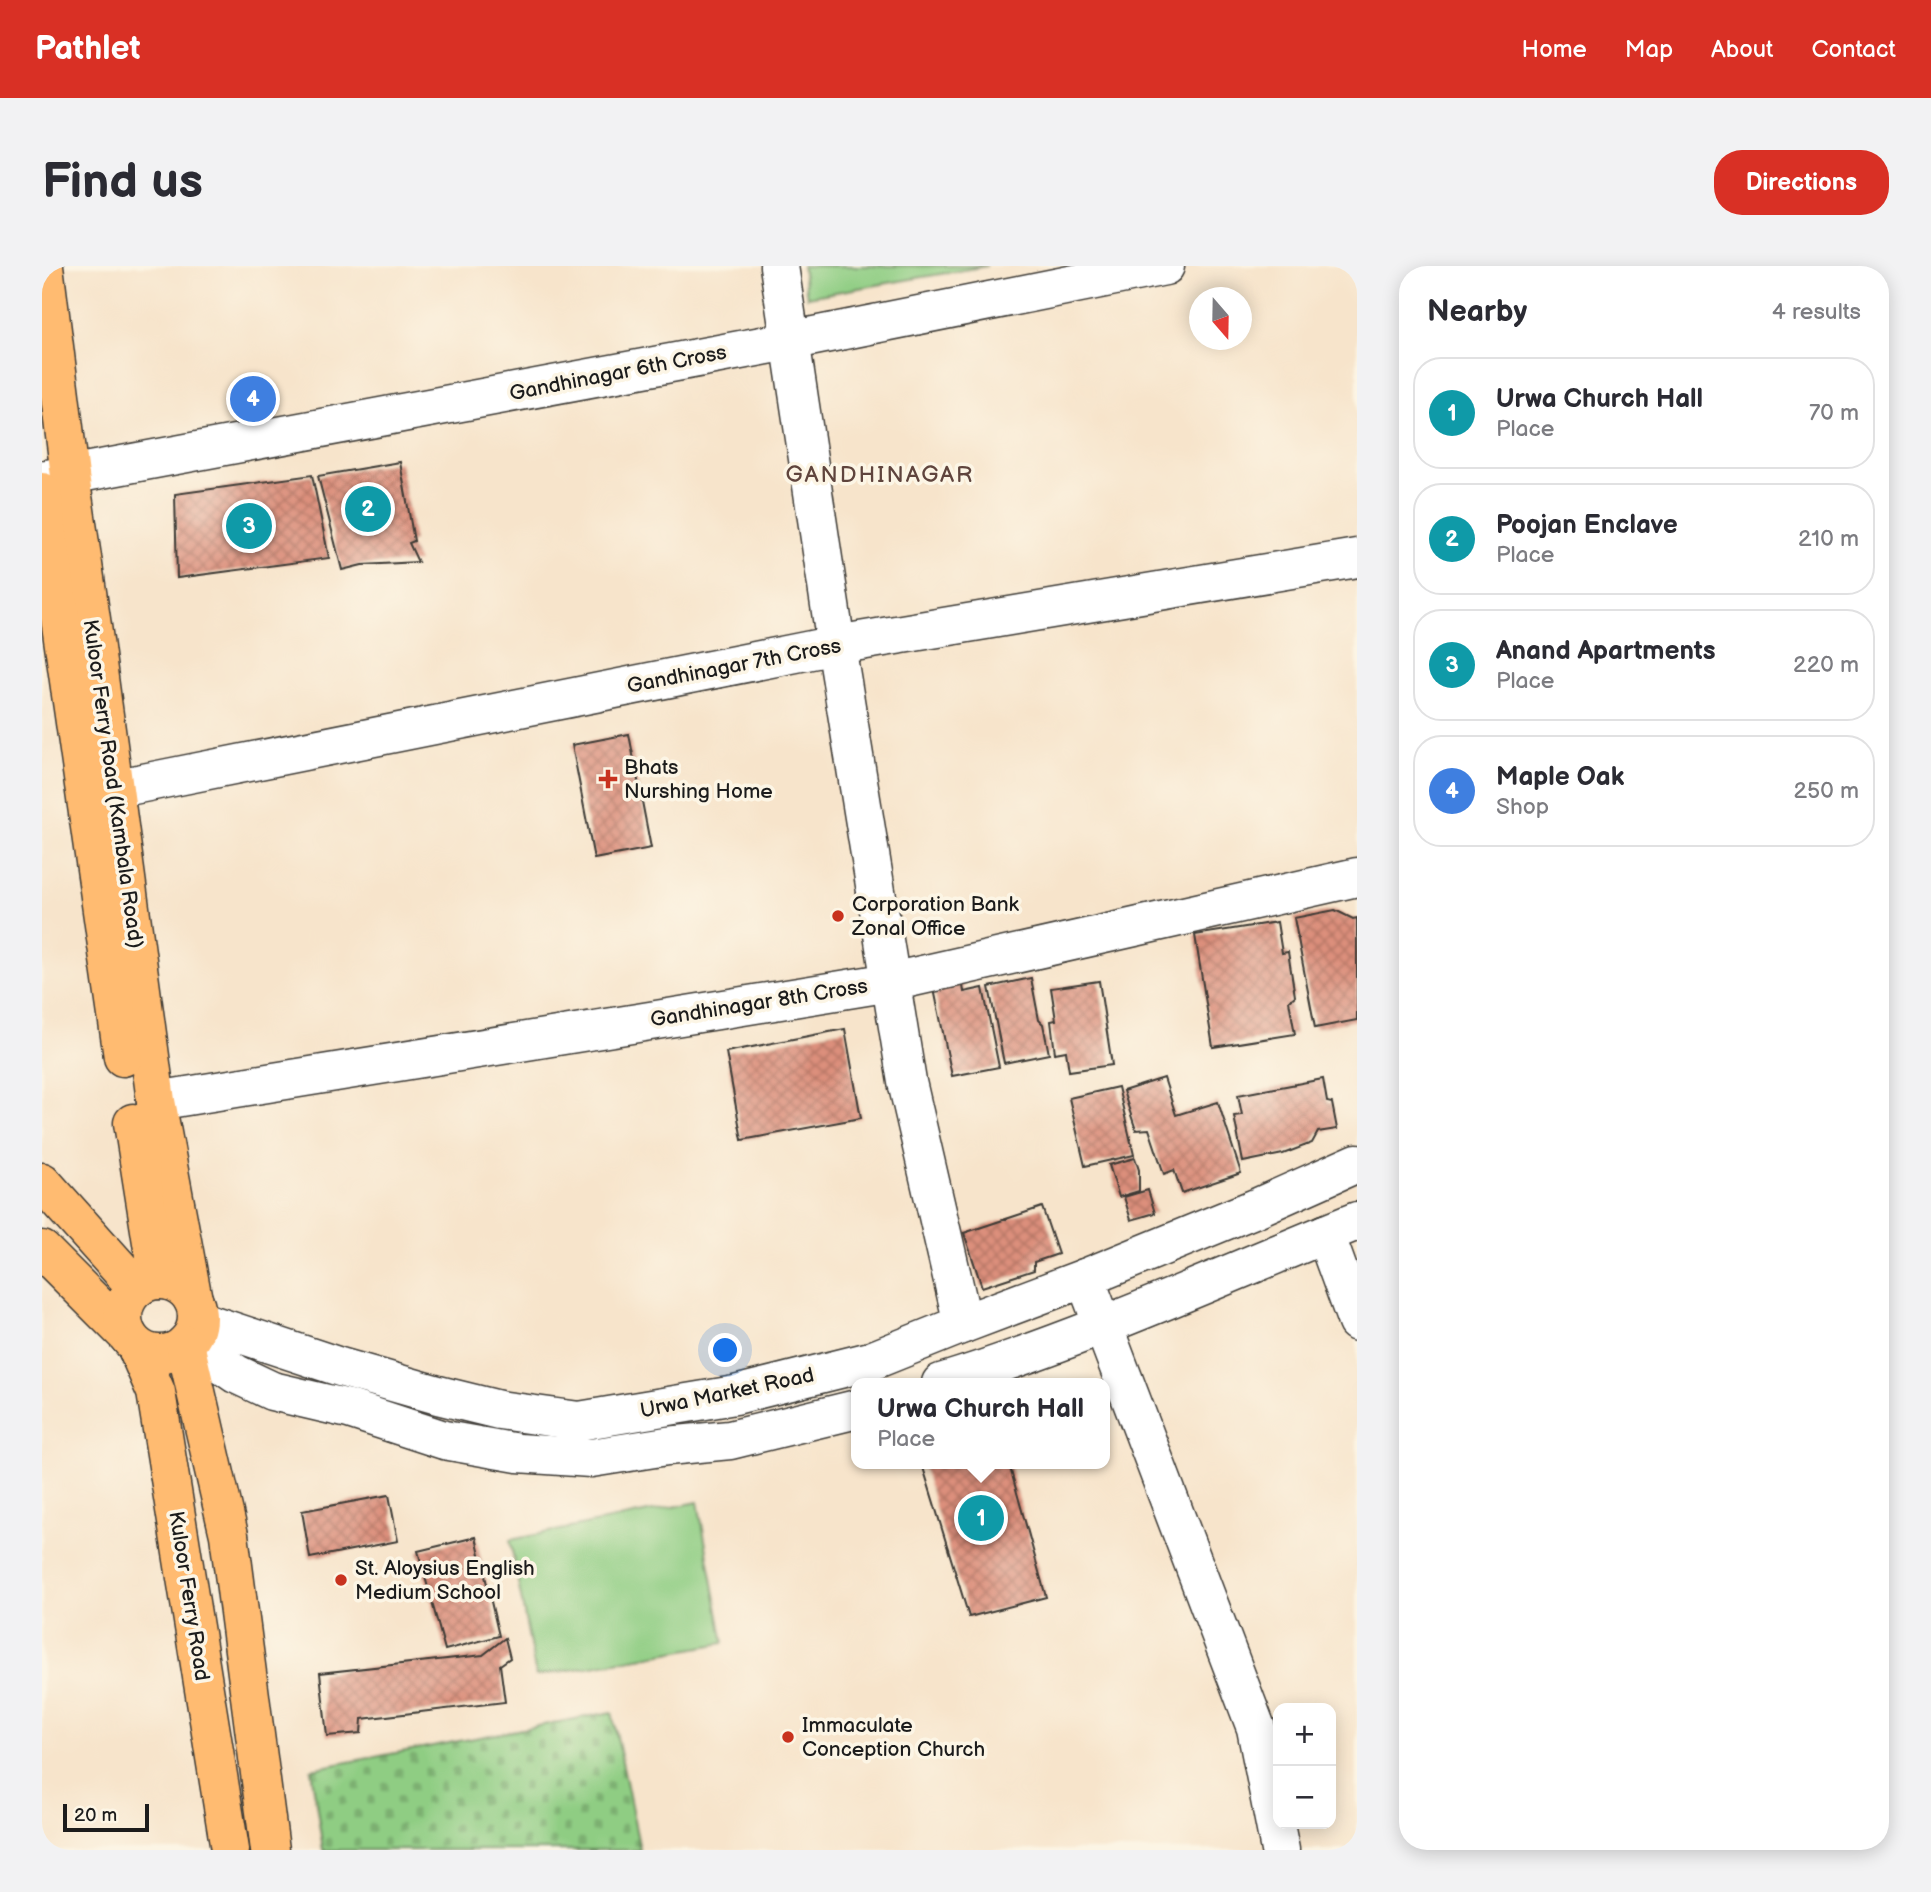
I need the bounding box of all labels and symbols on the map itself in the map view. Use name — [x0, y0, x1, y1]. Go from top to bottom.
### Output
north arrow — [1189, 287, 1252, 350]
street label: Gandhinagar 6th Cross — [507, 340, 729, 406]
pin: 4 — [230, 373, 276, 425]
district label: GANDHINAGAR — [786, 461, 974, 489]
pin: 2 — [345, 483, 391, 535]
pin: 3 — [226, 500, 272, 552]
street label: Kuloor Ferry Road (Kambala Road) — [78, 618, 148, 950]
street label: Gandhinagar 7th Cross — [625, 633, 843, 699]
place label: Bhats Nurshing Home — [624, 755, 773, 804]
marker: Bhats Nurshing Home — [598, 769, 618, 789]
place label: Corporation Bank Zonal Office — [851, 892, 1020, 941]
marker: Corporation Bank Zonal Office — [830, 908, 846, 924]
street label: Gandhinagar 8th Cross — [648, 973, 870, 1033]
your location — [708, 1333, 742, 1367]
street label: Urwa Market Road — [638, 1362, 816, 1424]
pin: 1 — [958, 1492, 1004, 1544]
street label: Kuloor Ferry Road — [163, 1509, 215, 1683]
place label: St. Aloysius English Medium School — [355, 1556, 535, 1605]
marker: St. Aloysius English Medium School — [333, 1572, 349, 1588]
place label: Immaculate Conception Church — [802, 1713, 985, 1762]
marker: Immaculate Conception Church — [780, 1729, 796, 1745]
scale bar — [63, 1801, 149, 1833]

